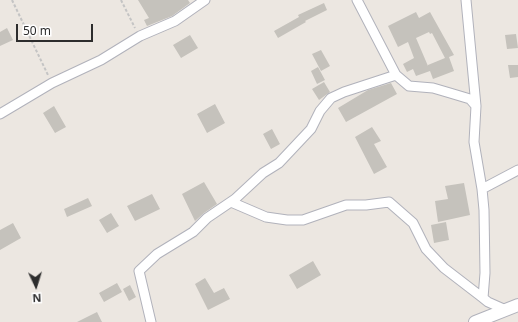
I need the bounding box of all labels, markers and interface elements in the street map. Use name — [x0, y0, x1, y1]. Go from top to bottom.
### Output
scale bar — [18, 16, 95, 42]
text: 50 m — [23, 22, 51, 39]
north arrow — [16, 266, 56, 306]
text: N — [32, 291, 42, 306]

